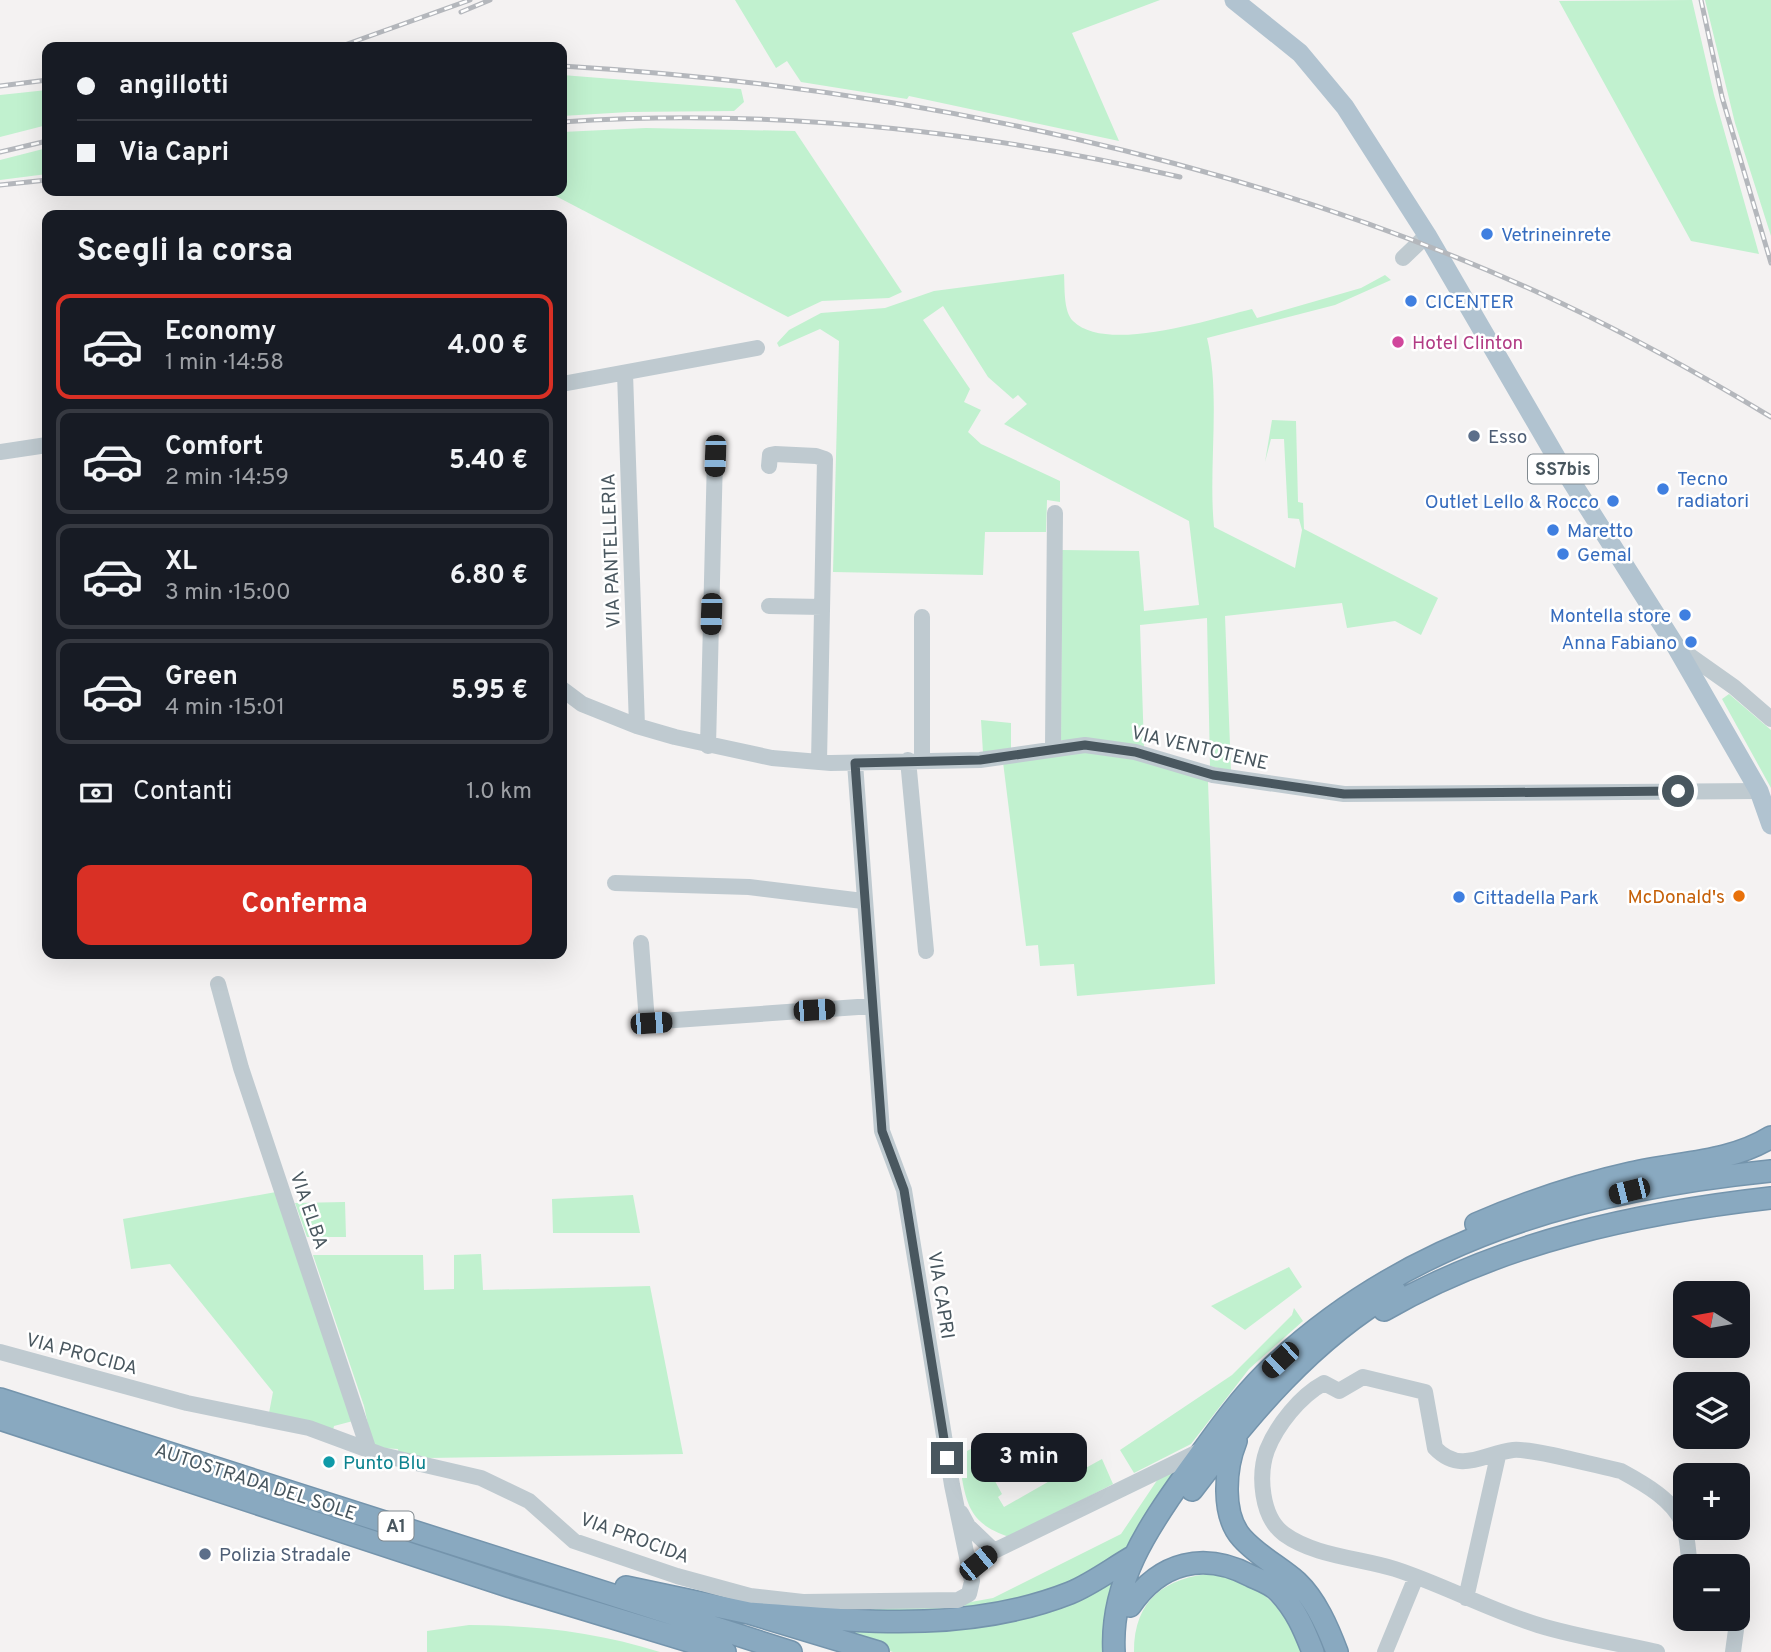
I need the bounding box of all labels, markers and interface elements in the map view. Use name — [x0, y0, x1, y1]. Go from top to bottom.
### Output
text: angillotti — [119, 70, 229, 103]
text: Via Capri — [119, 137, 229, 170]
place label: Vetrineinrete — [1501, 224, 1611, 248]
marker: Vetrineinrete — [1479, 226, 1495, 242]
text: Scegli la corsa — [77, 232, 293, 272]
place label: CICENTER — [1425, 291, 1514, 315]
marker: CICENTER — [1403, 293, 1419, 309]
icon: car — [81, 315, 144, 378]
text: Economy — [165, 316, 276, 349]
text: 4.00 € — [448, 330, 528, 363]
place label: Hotel Clinton — [1412, 332, 1523, 356]
marker: Hotel Clinton — [1390, 334, 1406, 350]
text: 1 min · 14:58 — [165, 349, 284, 378]
place label: Esso — [1488, 426, 1527, 450]
marker: Esso — [1466, 428, 1482, 444]
icon: car — [81, 430, 144, 493]
text: Comfort — [165, 431, 263, 464]
car — [704, 435, 727, 477]
text: 5.40 € — [449, 445, 528, 478]
road number: SS7bis — [1528, 454, 1598, 484]
text: 2 min · 14:59 — [165, 464, 289, 493]
place label: Tecno radiatori — [1677, 468, 1749, 514]
street label: VIA PANTELLERIA — [597, 473, 627, 629]
marker: Tecno radiatori — [1655, 481, 1671, 497]
place label: Outlet Lello & Rocco — [1425, 491, 1599, 515]
marker: Outlet Lello & Rocco — [1605, 493, 1621, 509]
place label: Maretto — [1567, 520, 1633, 544]
marker: Maretto — [1545, 522, 1561, 538]
place label: Gemal — [1577, 544, 1632, 568]
icon: car — [81, 545, 144, 608]
text: XL — [165, 546, 197, 579]
marker: Gemal — [1555, 546, 1571, 562]
text: 6.80 € — [450, 560, 528, 593]
text: 3 min · 15:00 — [165, 579, 291, 608]
car — [700, 593, 723, 635]
place label: Montella store — [1550, 605, 1671, 629]
marker: Montella store — [1677, 607, 1693, 623]
place label: Anna Fabiano — [1561, 632, 1677, 656]
marker: Anna Fabiano — [1683, 634, 1699, 650]
icon: car — [81, 660, 144, 723]
text: Green — [165, 661, 238, 694]
text: 5.95 € — [451, 675, 528, 708]
text: 4 min · 15:01 — [165, 694, 285, 723]
street label: VIA VENTOTENE — [1129, 721, 1271, 776]
icon: cash — [77, 774, 115, 812]
route start — [1662, 775, 1694, 807]
text: Contanti — [133, 776, 232, 809]
text: 1.0 km — [466, 778, 532, 807]
button: Conferma — [77, 865, 532, 945]
place label: McDonald's — [1627, 886, 1725, 910]
place label: Cittadella Park — [1473, 887, 1599, 911]
marker: McDonald's — [1731, 888, 1747, 904]
marker: Cittadella Park — [1451, 889, 1467, 905]
car — [793, 998, 836, 1022]
car — [630, 1011, 673, 1035]
street label: VIA ELBA — [284, 1169, 333, 1253]
car — [1607, 1176, 1652, 1206]
street label: VIA CAPRI — [921, 1250, 959, 1341]
north arrow — [1673, 1281, 1750, 1358]
map controls — [1673, 1281, 1750, 1631]
street label: VIA PROCIDA — [23, 1328, 140, 1381]
car — [1258, 1338, 1303, 1382]
button: layers — [1673, 1372, 1750, 1449]
callout: 3 min — [972, 1434, 1087, 1482]
street label: AUTOSTRADA DEL SOLE — [151, 1439, 359, 1527]
route end — [931, 1442, 963, 1474]
text: 3 min — [999, 1443, 1059, 1472]
place label: Punto Blu — [343, 1452, 426, 1476]
marker: Punto Blu — [321, 1454, 337, 1470]
button: + — [1673, 1463, 1750, 1540]
street label: VIA PROCIDA — [576, 1508, 692, 1570]
road number: A1 — [378, 1512, 414, 1540]
car — [956, 1542, 1001, 1584]
place label: Polizia Stradale — [219, 1544, 351, 1568]
marker: Polizia Stradale — [197, 1546, 213, 1562]
button: − — [1673, 1554, 1750, 1631]

